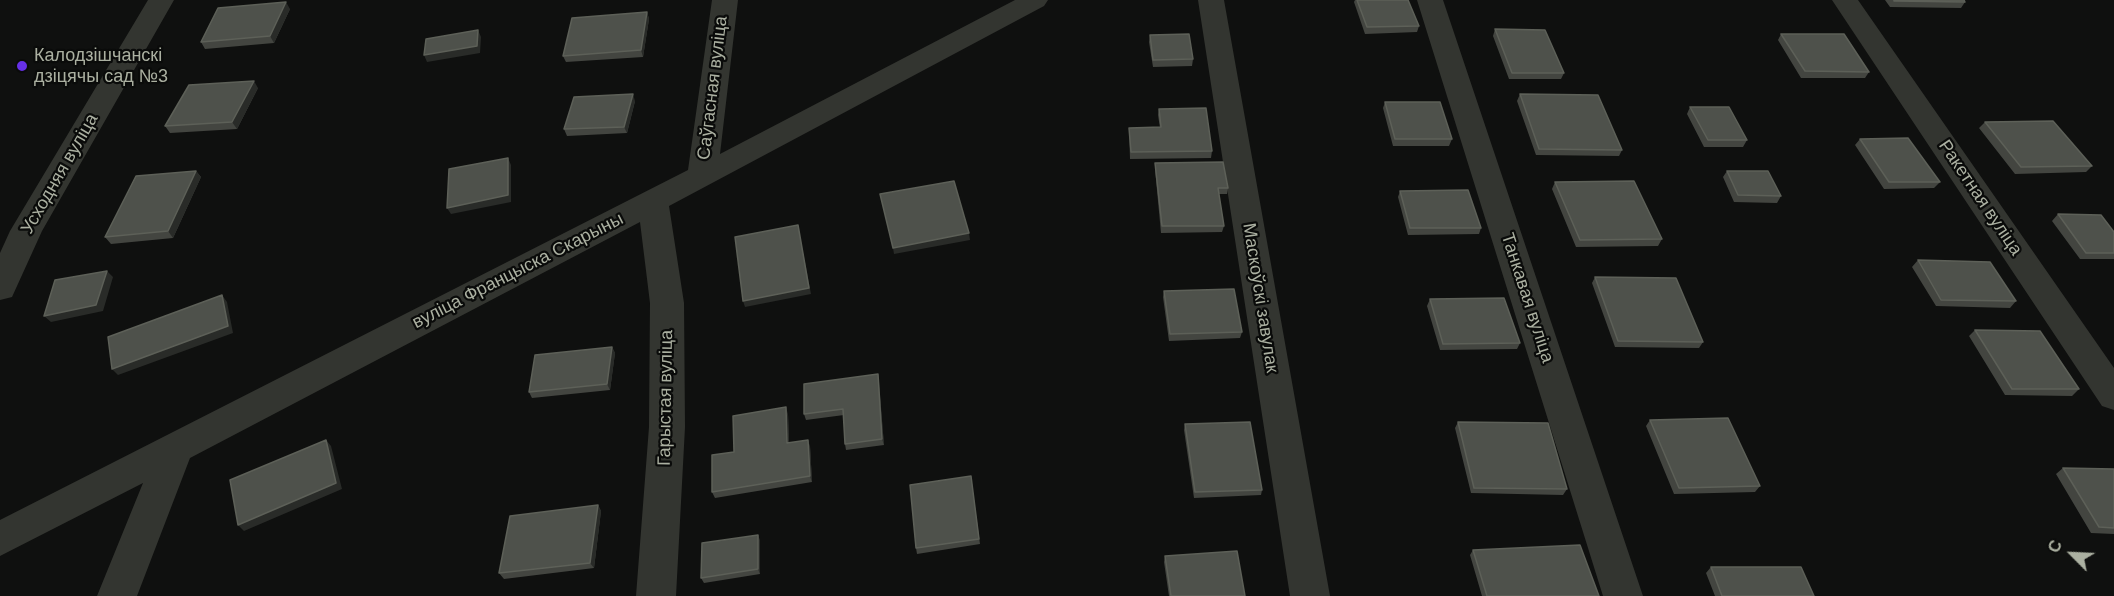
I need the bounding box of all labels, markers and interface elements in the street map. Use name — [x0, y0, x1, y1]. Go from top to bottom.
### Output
street label: Саўгасная вуліца — [693, 15, 733, 161]
place label: Калодзішчанскі дзіцячы сад №3 — [34, 45, 168, 88]
marker: Калодзішчанскі дзіцячы сад №3 — [15, 59, 29, 73]
street label: Усходняя вуліца — [17, 110, 103, 238]
street label: Ракетная вуліца — [1933, 136, 2027, 260]
street label: вуліца Францыска Скарыны — [409, 208, 627, 334]
street label: Маскоўскі завулак — [1237, 221, 1283, 375]
street label: Танкавая вуліца — [1496, 230, 1558, 366]
street label: Гарыстая вуліца — [654, 330, 678, 466]
north arrow — [2042, 524, 2102, 584]
text: С — [2045, 538, 2065, 555]

